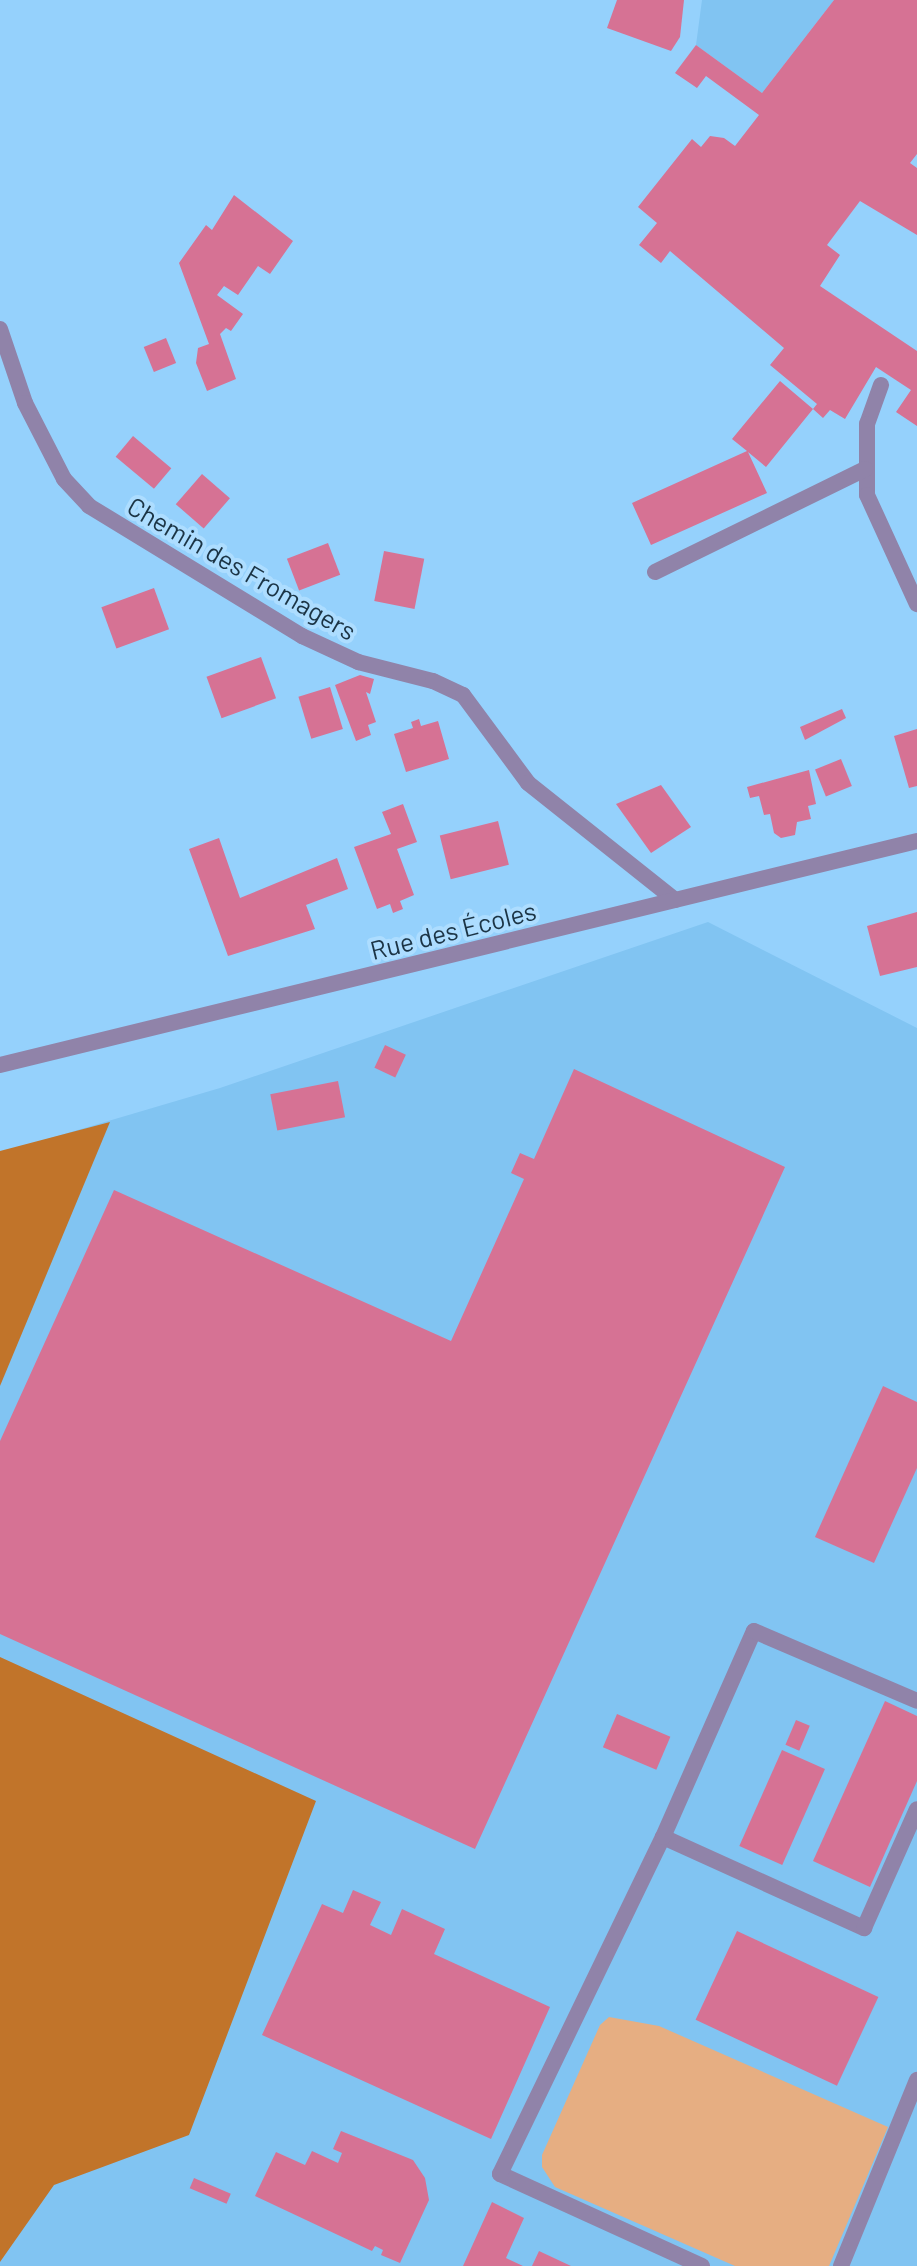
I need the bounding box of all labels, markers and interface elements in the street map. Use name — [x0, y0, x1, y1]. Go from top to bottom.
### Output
street label: Chemin des Fromagers — [122, 490, 362, 646]
street label: Rue des Écoles — [367, 894, 539, 966]

